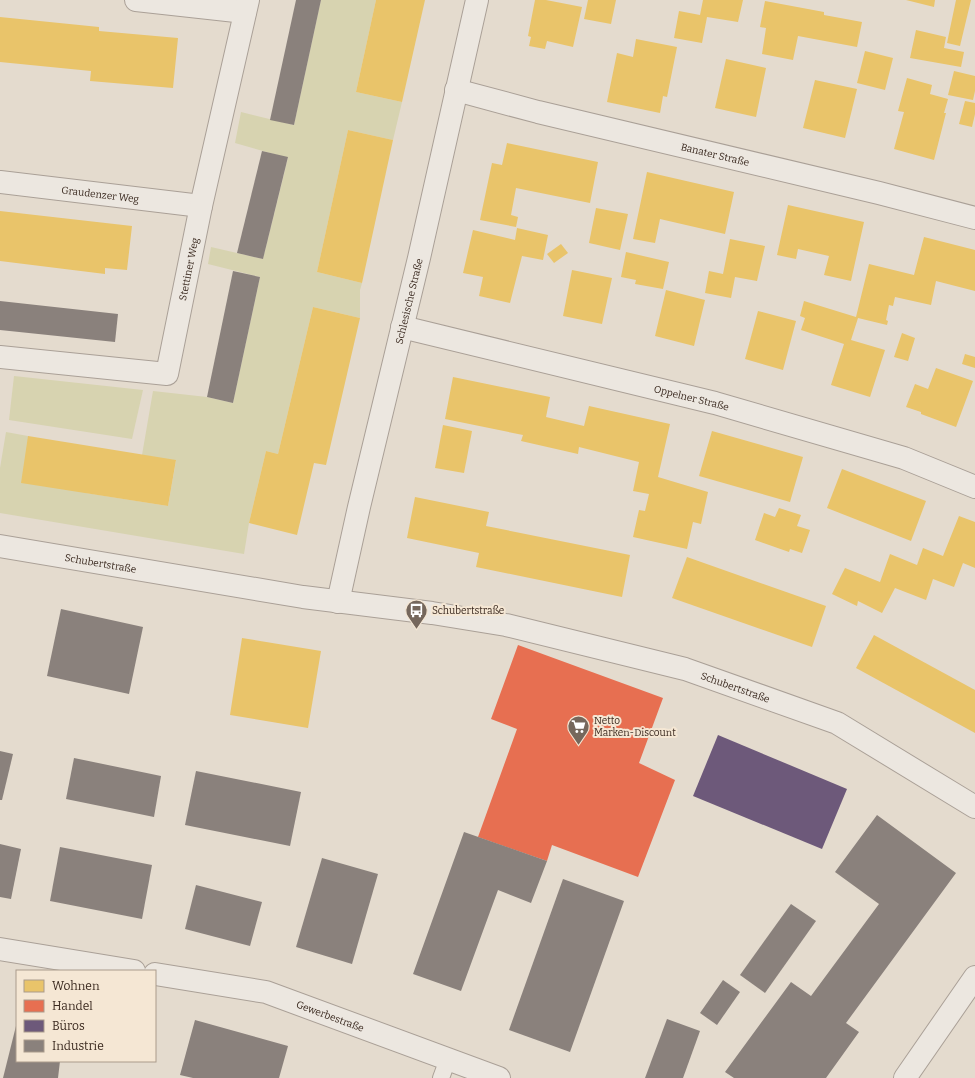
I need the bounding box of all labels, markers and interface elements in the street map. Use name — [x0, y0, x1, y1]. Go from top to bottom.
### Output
street label: Banater Straße — [680, 141, 750, 169]
street label: Graudenzer Weg — [61, 184, 140, 206]
street label: Stettiner Weg — [177, 236, 202, 302]
street label: Schlesische Straße — [393, 257, 426, 345]
street label: Oppelner Straße — [653, 383, 730, 414]
street label: Schubertstraße — [64, 552, 137, 576]
bus stop icon: Schubertstraße — [404, 597, 430, 630]
place label: Schubertstraße — [432, 605, 504, 617]
street label: Schubertstraße — [699, 670, 771, 706]
supermarket icon: Netto Marken-Discount — [565, 713, 591, 746]
place label: Netto Marken-Discount — [594, 715, 676, 739]
legend — [16, 970, 156, 1062]
text: Wohnen — [52, 979, 100, 993]
text: Handel — [52, 999, 93, 1013]
street label: Gewerbestraße — [294, 999, 366, 1035]
text: Büros — [52, 1019, 85, 1033]
text: Industrie — [52, 1039, 104, 1053]

